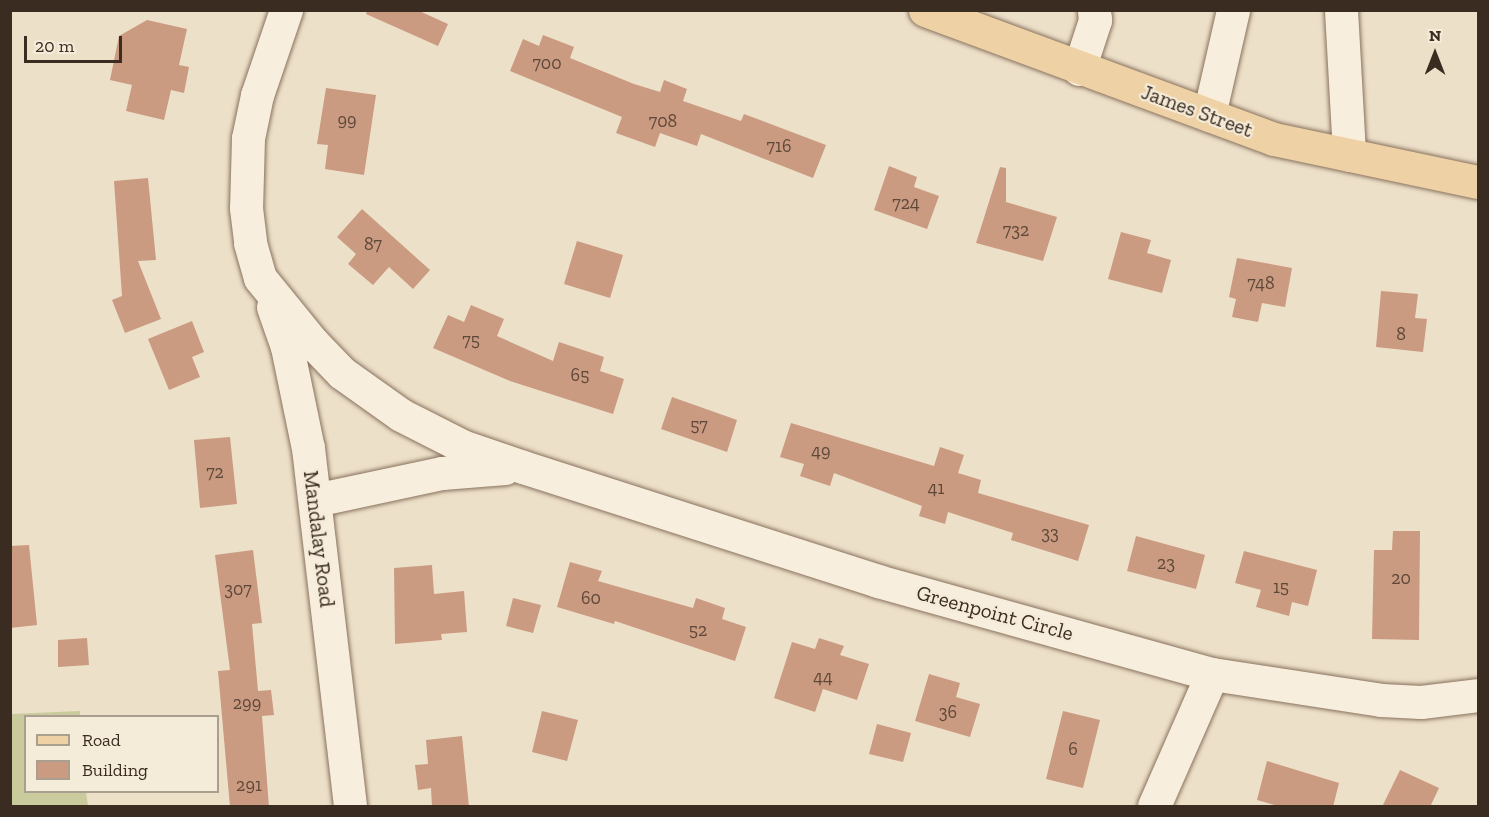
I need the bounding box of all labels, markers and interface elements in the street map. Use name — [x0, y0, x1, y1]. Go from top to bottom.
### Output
scale bar — [27, 24, 124, 62]
north arrow — [1405, 24, 1465, 84]
text: N — [1429, 26, 1441, 45]
text: 20 m — [35, 35, 74, 57]
house number: 700 — [532, 52, 562, 74]
street label: James Street — [1138, 79, 1256, 143]
house number: 99 — [337, 109, 357, 131]
house number: 708 — [649, 110, 677, 132]
house number: 716 — [767, 135, 791, 157]
house number: 724 — [892, 192, 920, 214]
house number: 732 — [1003, 219, 1029, 241]
house number: 87 — [364, 233, 382, 255]
house number: 748 — [1247, 272, 1275, 294]
house number: 8 — [1396, 323, 1406, 345]
house number: 75 — [462, 329, 480, 351]
house number: 65 — [571, 364, 589, 386]
house number: 57 — [690, 414, 708, 436]
house number: 49 — [811, 440, 831, 462]
house number: 72 — [206, 461, 224, 483]
street label: Mandalay Road — [298, 469, 340, 609]
house number: 41 — [928, 477, 944, 499]
house number: 33 — [1041, 522, 1059, 544]
house number: 23 — [1157, 552, 1175, 574]
house number: 20 — [1391, 567, 1411, 589]
house number: 15 — [1273, 576, 1289, 598]
house number: 307 — [224, 578, 252, 600]
street label: Greenpoint Circle — [914, 580, 1076, 646]
house number: 60 — [581, 587, 601, 609]
house number: 52 — [689, 619, 707, 641]
house number: 44 — [813, 666, 833, 688]
house number: 299 — [233, 692, 261, 714]
house number: 36 — [939, 701, 957, 723]
legend — [24, 715, 219, 793]
text: Road — [82, 729, 121, 751]
house number: 6 — [1068, 738, 1078, 760]
text: Building — [82, 759, 148, 781]
house number: 291 — [236, 774, 262, 796]

